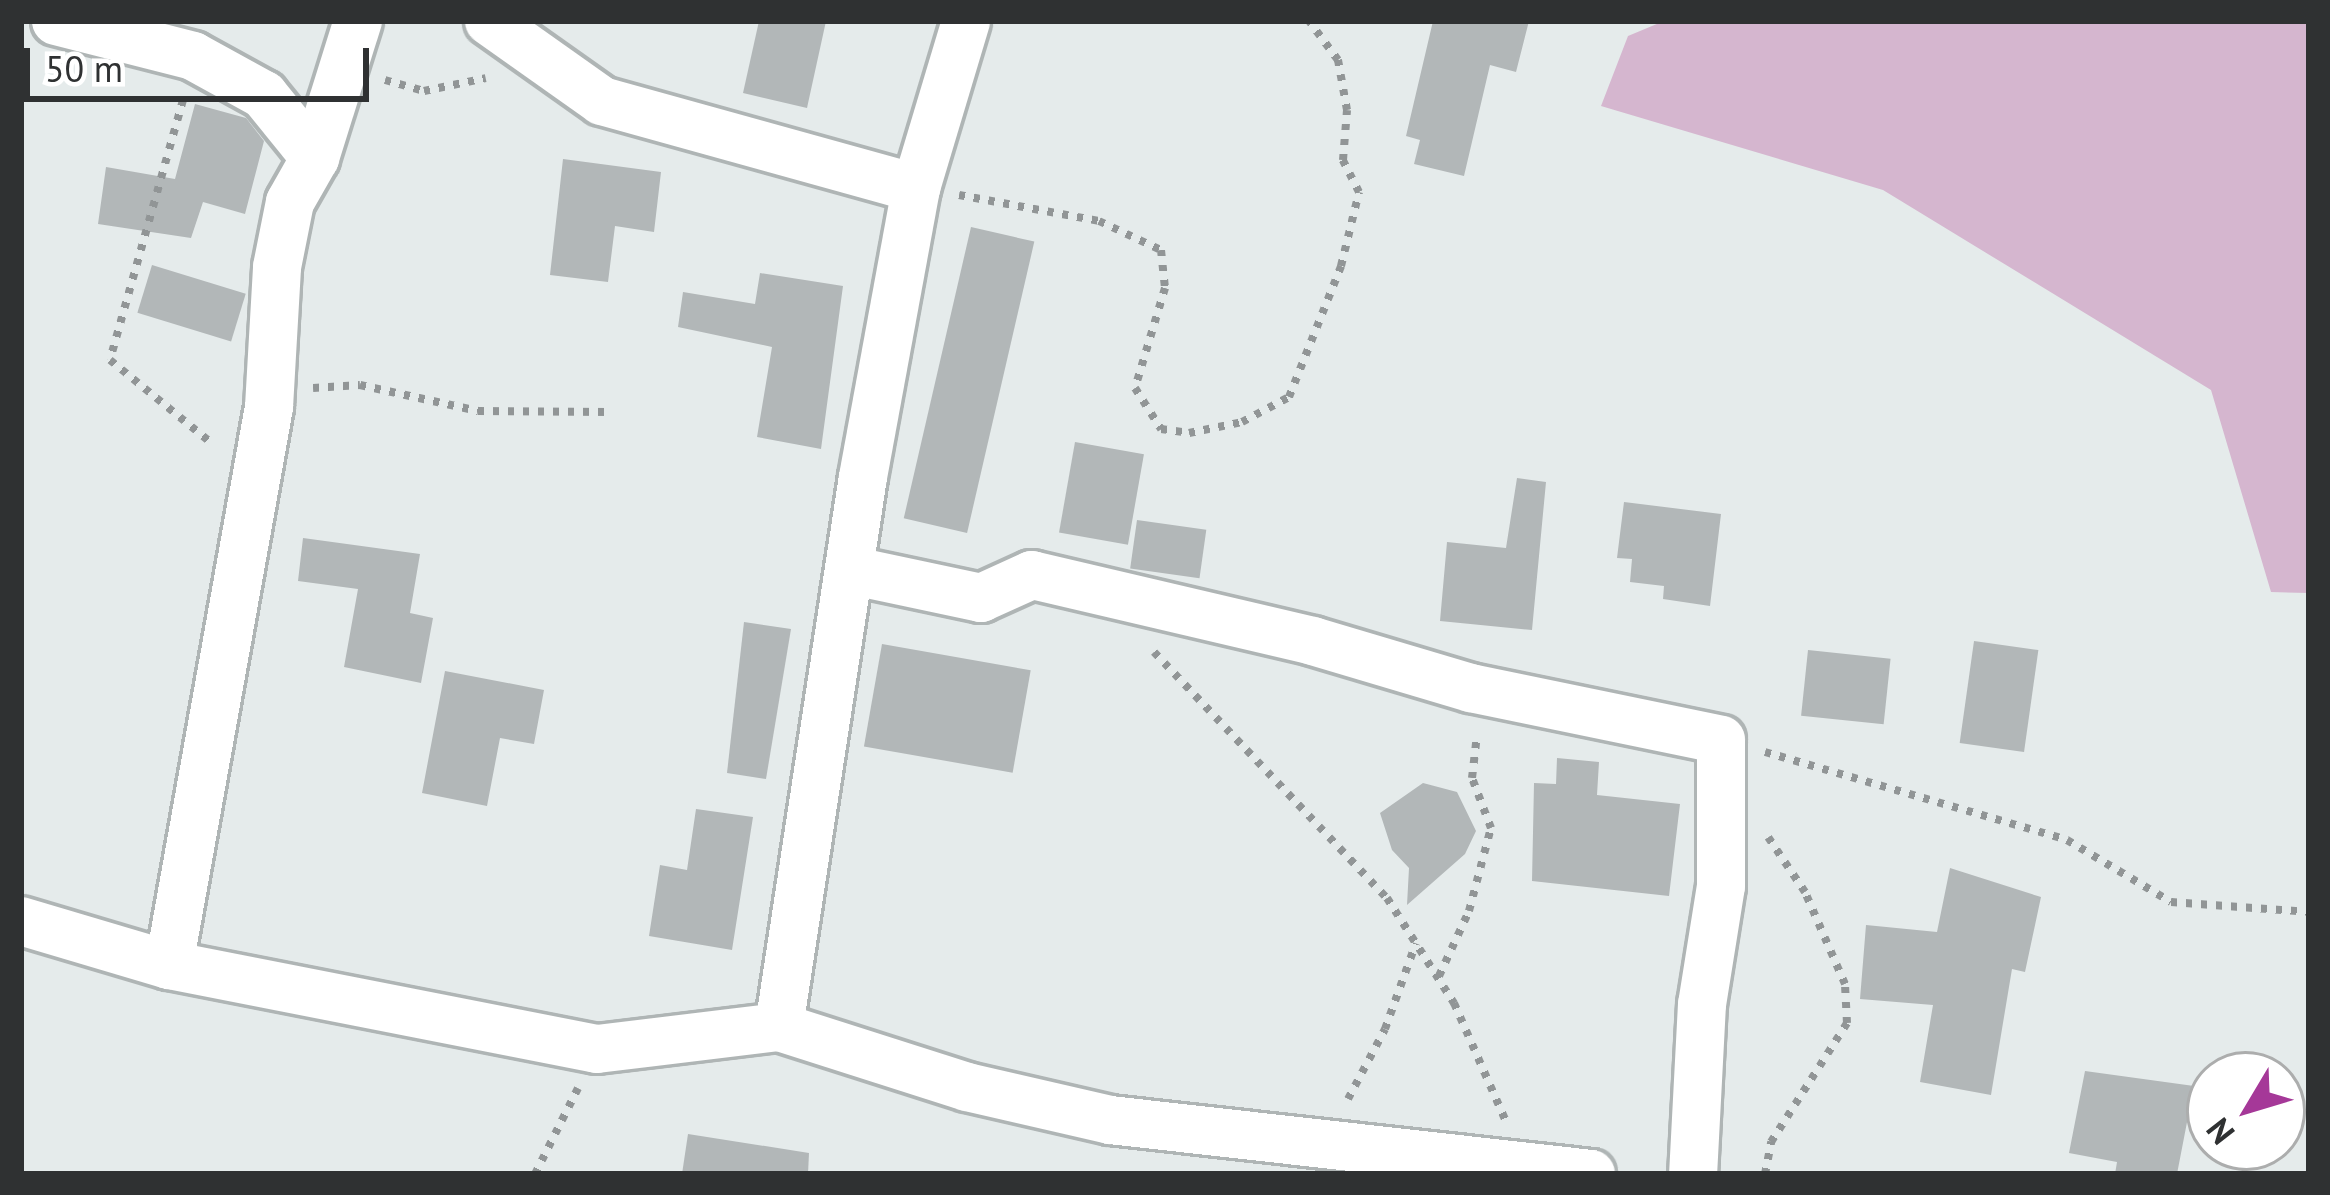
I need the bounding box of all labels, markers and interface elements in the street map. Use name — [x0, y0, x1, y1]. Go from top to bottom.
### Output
scale bar — [30, 24, 375, 98]
text: 50 m — [45, 45, 123, 92]
north arrow — [2186, 1051, 2306, 1171]
text: N — [2196, 1110, 2243, 1153]

